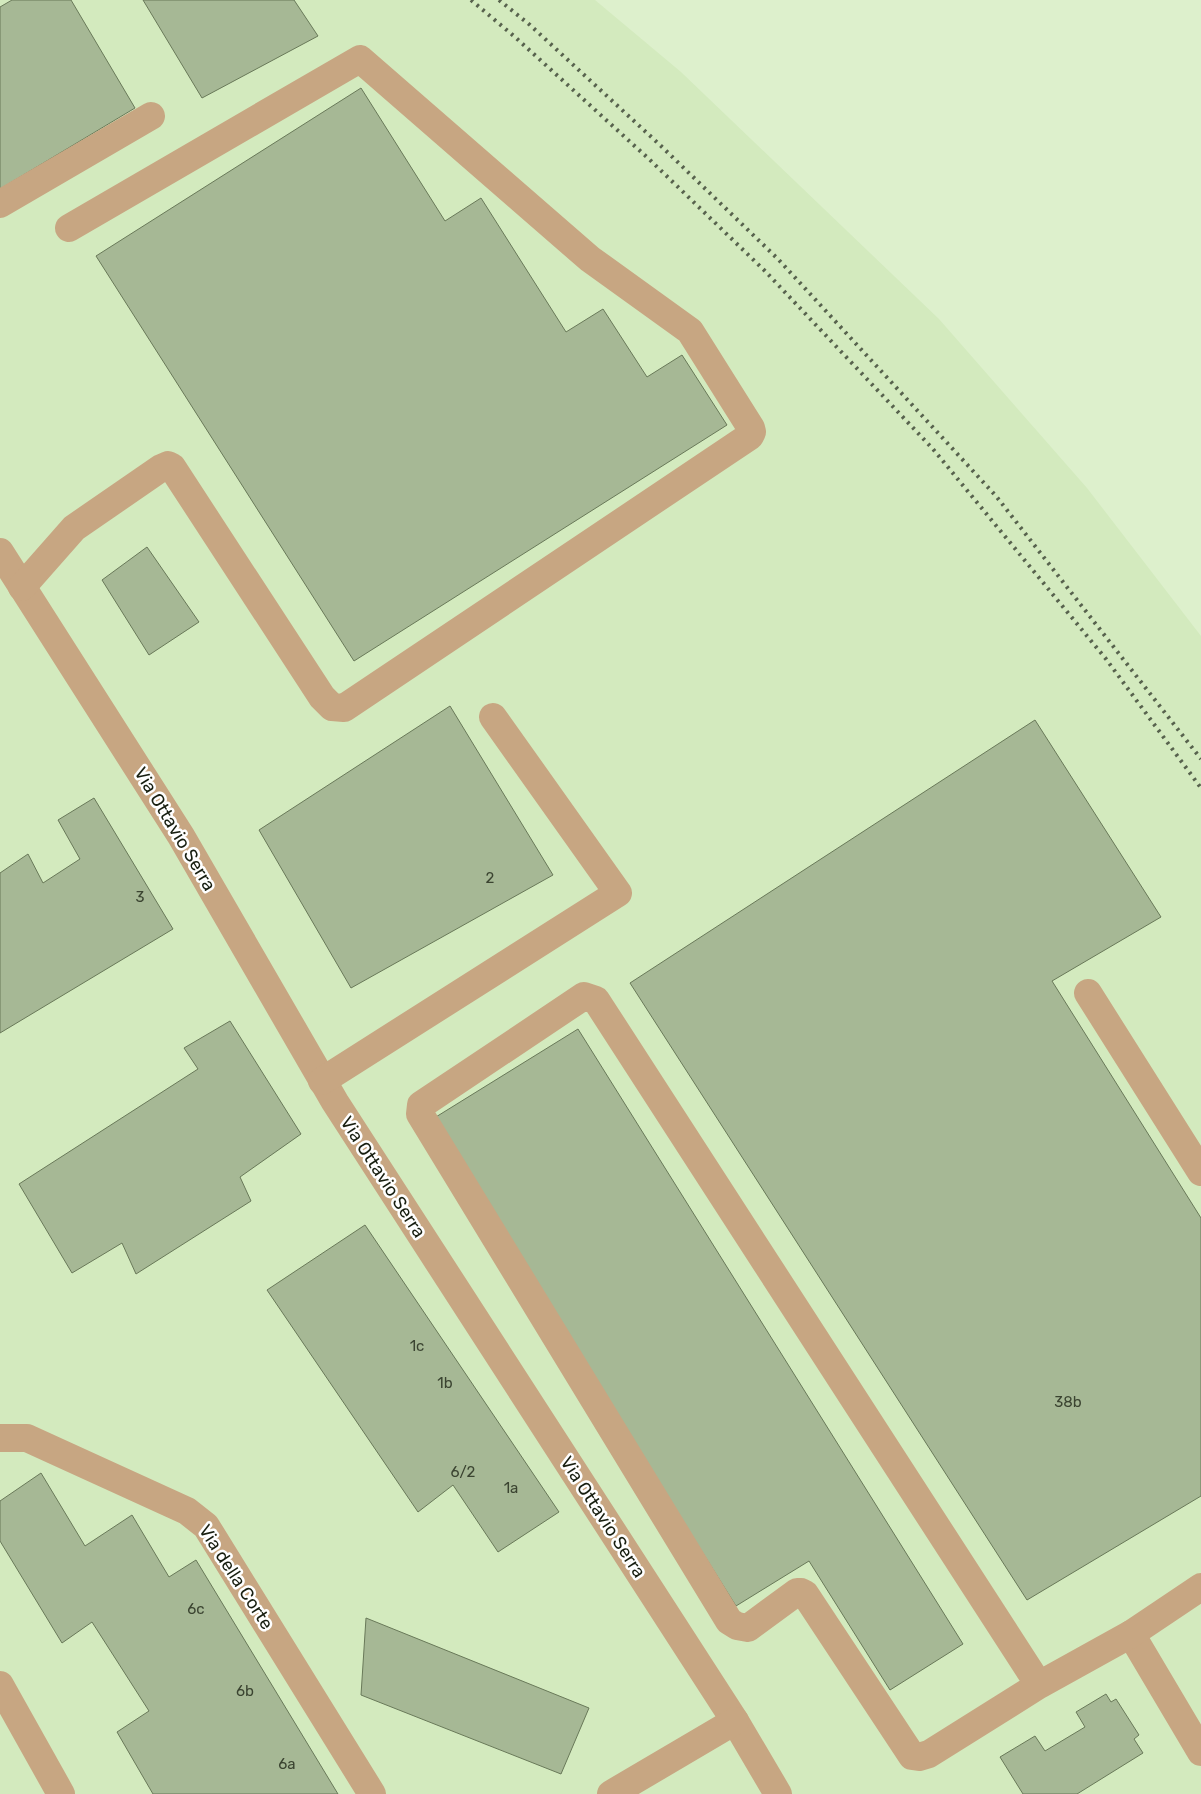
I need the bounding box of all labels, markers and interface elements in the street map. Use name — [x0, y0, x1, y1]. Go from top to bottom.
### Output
street label: Via Ottavio Serra — [129, 763, 221, 895]
house number: 2 — [486, 869, 495, 887]
house number: 3 — [135, 888, 145, 906]
street label: Via Ottavio Serra — [336, 1112, 430, 1242]
house number: 1c — [410, 1337, 424, 1355]
house number: 1b — [437, 1374, 453, 1392]
house number: 38b — [1054, 1393, 1082, 1411]
street label: Via Ottavio Serra — [556, 1452, 650, 1582]
house number: 6/2 — [451, 1463, 476, 1481]
house number: 1a — [504, 1479, 518, 1497]
street label: Via della Corte — [194, 1520, 278, 1634]
house number: 6c — [187, 1600, 205, 1618]
house number: 6b — [236, 1682, 254, 1700]
house number: 6a — [278, 1755, 296, 1773]

